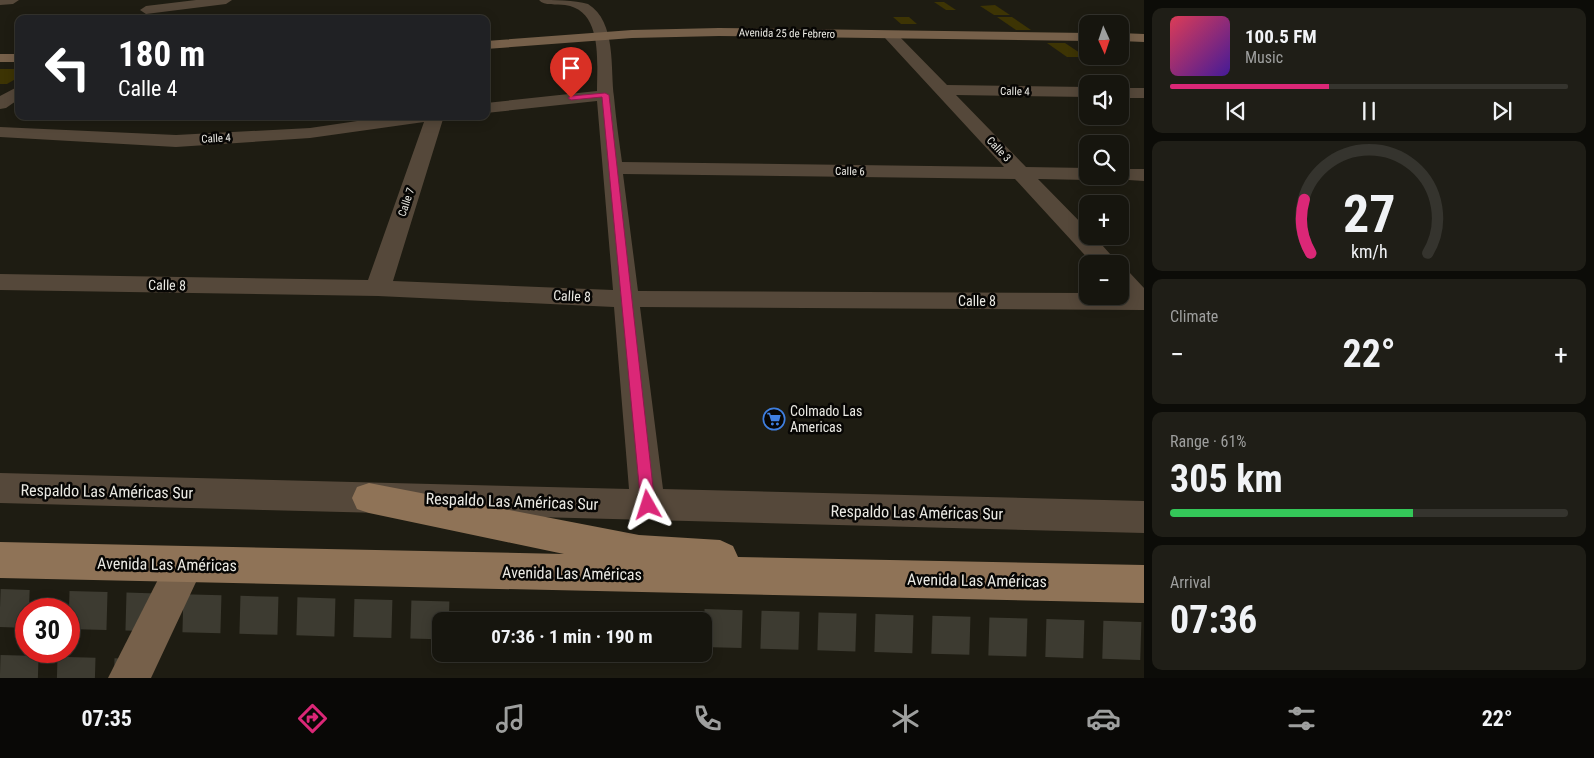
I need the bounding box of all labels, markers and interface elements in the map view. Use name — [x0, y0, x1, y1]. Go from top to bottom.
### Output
north arrow — [1079, 15, 1129, 65]
map controls — [1079, 15, 1129, 305]
text: 100.5 FM — [1245, 25, 1317, 48]
street label: Avenida 25 de Febrero — [739, 26, 836, 41]
text: 180 m — [118, 34, 205, 75]
icon: left — [35, 35, 100, 100]
pin — [550, 47, 592, 98]
text: Music — [1245, 48, 1283, 67]
icon: arrive — [557, 54, 585, 82]
button: sound — [1079, 75, 1129, 125]
text: Calle 4 — [118, 76, 177, 101]
street label: Calle 4 — [1000, 85, 1031, 98]
icon: previous — [1222, 97, 1250, 125]
icon: pause — [1355, 97, 1383, 125]
icon: next — [1488, 97, 1516, 125]
street label: Calle 4 — [201, 131, 232, 146]
street label: Calle 3 — [984, 134, 1014, 165]
button: search — [1079, 135, 1129, 185]
street label: Calle 6 — [835, 165, 865, 178]
text: 27 — [1343, 184, 1395, 245]
street label: Calle 7 — [395, 186, 417, 218]
button: + — [1079, 195, 1129, 245]
text: km/h — [1351, 241, 1387, 262]
button: − — [1079, 255, 1129, 305]
street label: Calle 8 — [148, 277, 186, 293]
street label: Calle 8 — [553, 287, 591, 305]
street label: Calle 8 — [958, 293, 996, 309]
text: Climate — [1170, 307, 1218, 326]
text: 22° — [1342, 332, 1396, 376]
text: − — [1170, 338, 1184, 371]
text: + — [1554, 338, 1568, 371]
place label: Colmado Las Americas — [790, 403, 862, 435]
supermarket icon: Colmado Las Americas — [762, 407, 786, 431]
text: Range · 61% — [1170, 432, 1246, 451]
text: 305 km — [1170, 457, 1283, 501]
position arrow — [621, 478, 673, 530]
street label: Respaldo Las Américas Sur — [21, 480, 194, 503]
street label: Respaldo Las Américas Sur — [425, 489, 599, 514]
street label: Respaldo Las Américas Sur — [831, 501, 1004, 524]
street label: Avenida Las Américas — [97, 554, 237, 575]
street label: Avenida Las Américas — [502, 563, 642, 584]
street label: Avenida Las Américas — [907, 570, 1047, 591]
text: Arrival — [1170, 573, 1211, 592]
speed limit sign: 30 — [15, 598, 80, 663]
text: 07:36 — [1170, 598, 1257, 642]
text: 07:36 · 1 min · 190 m — [491, 625, 653, 648]
icon: directions — [295, 701, 330, 736]
icon: music — [493, 701, 528, 736]
icon: phone — [690, 701, 725, 736]
icon: climate — [888, 701, 923, 736]
icon: car — [1086, 701, 1121, 736]
icon: filters — [1284, 701, 1319, 736]
text: 07:35 — [81, 706, 132, 731]
text: 22° — [1482, 706, 1513, 731]

